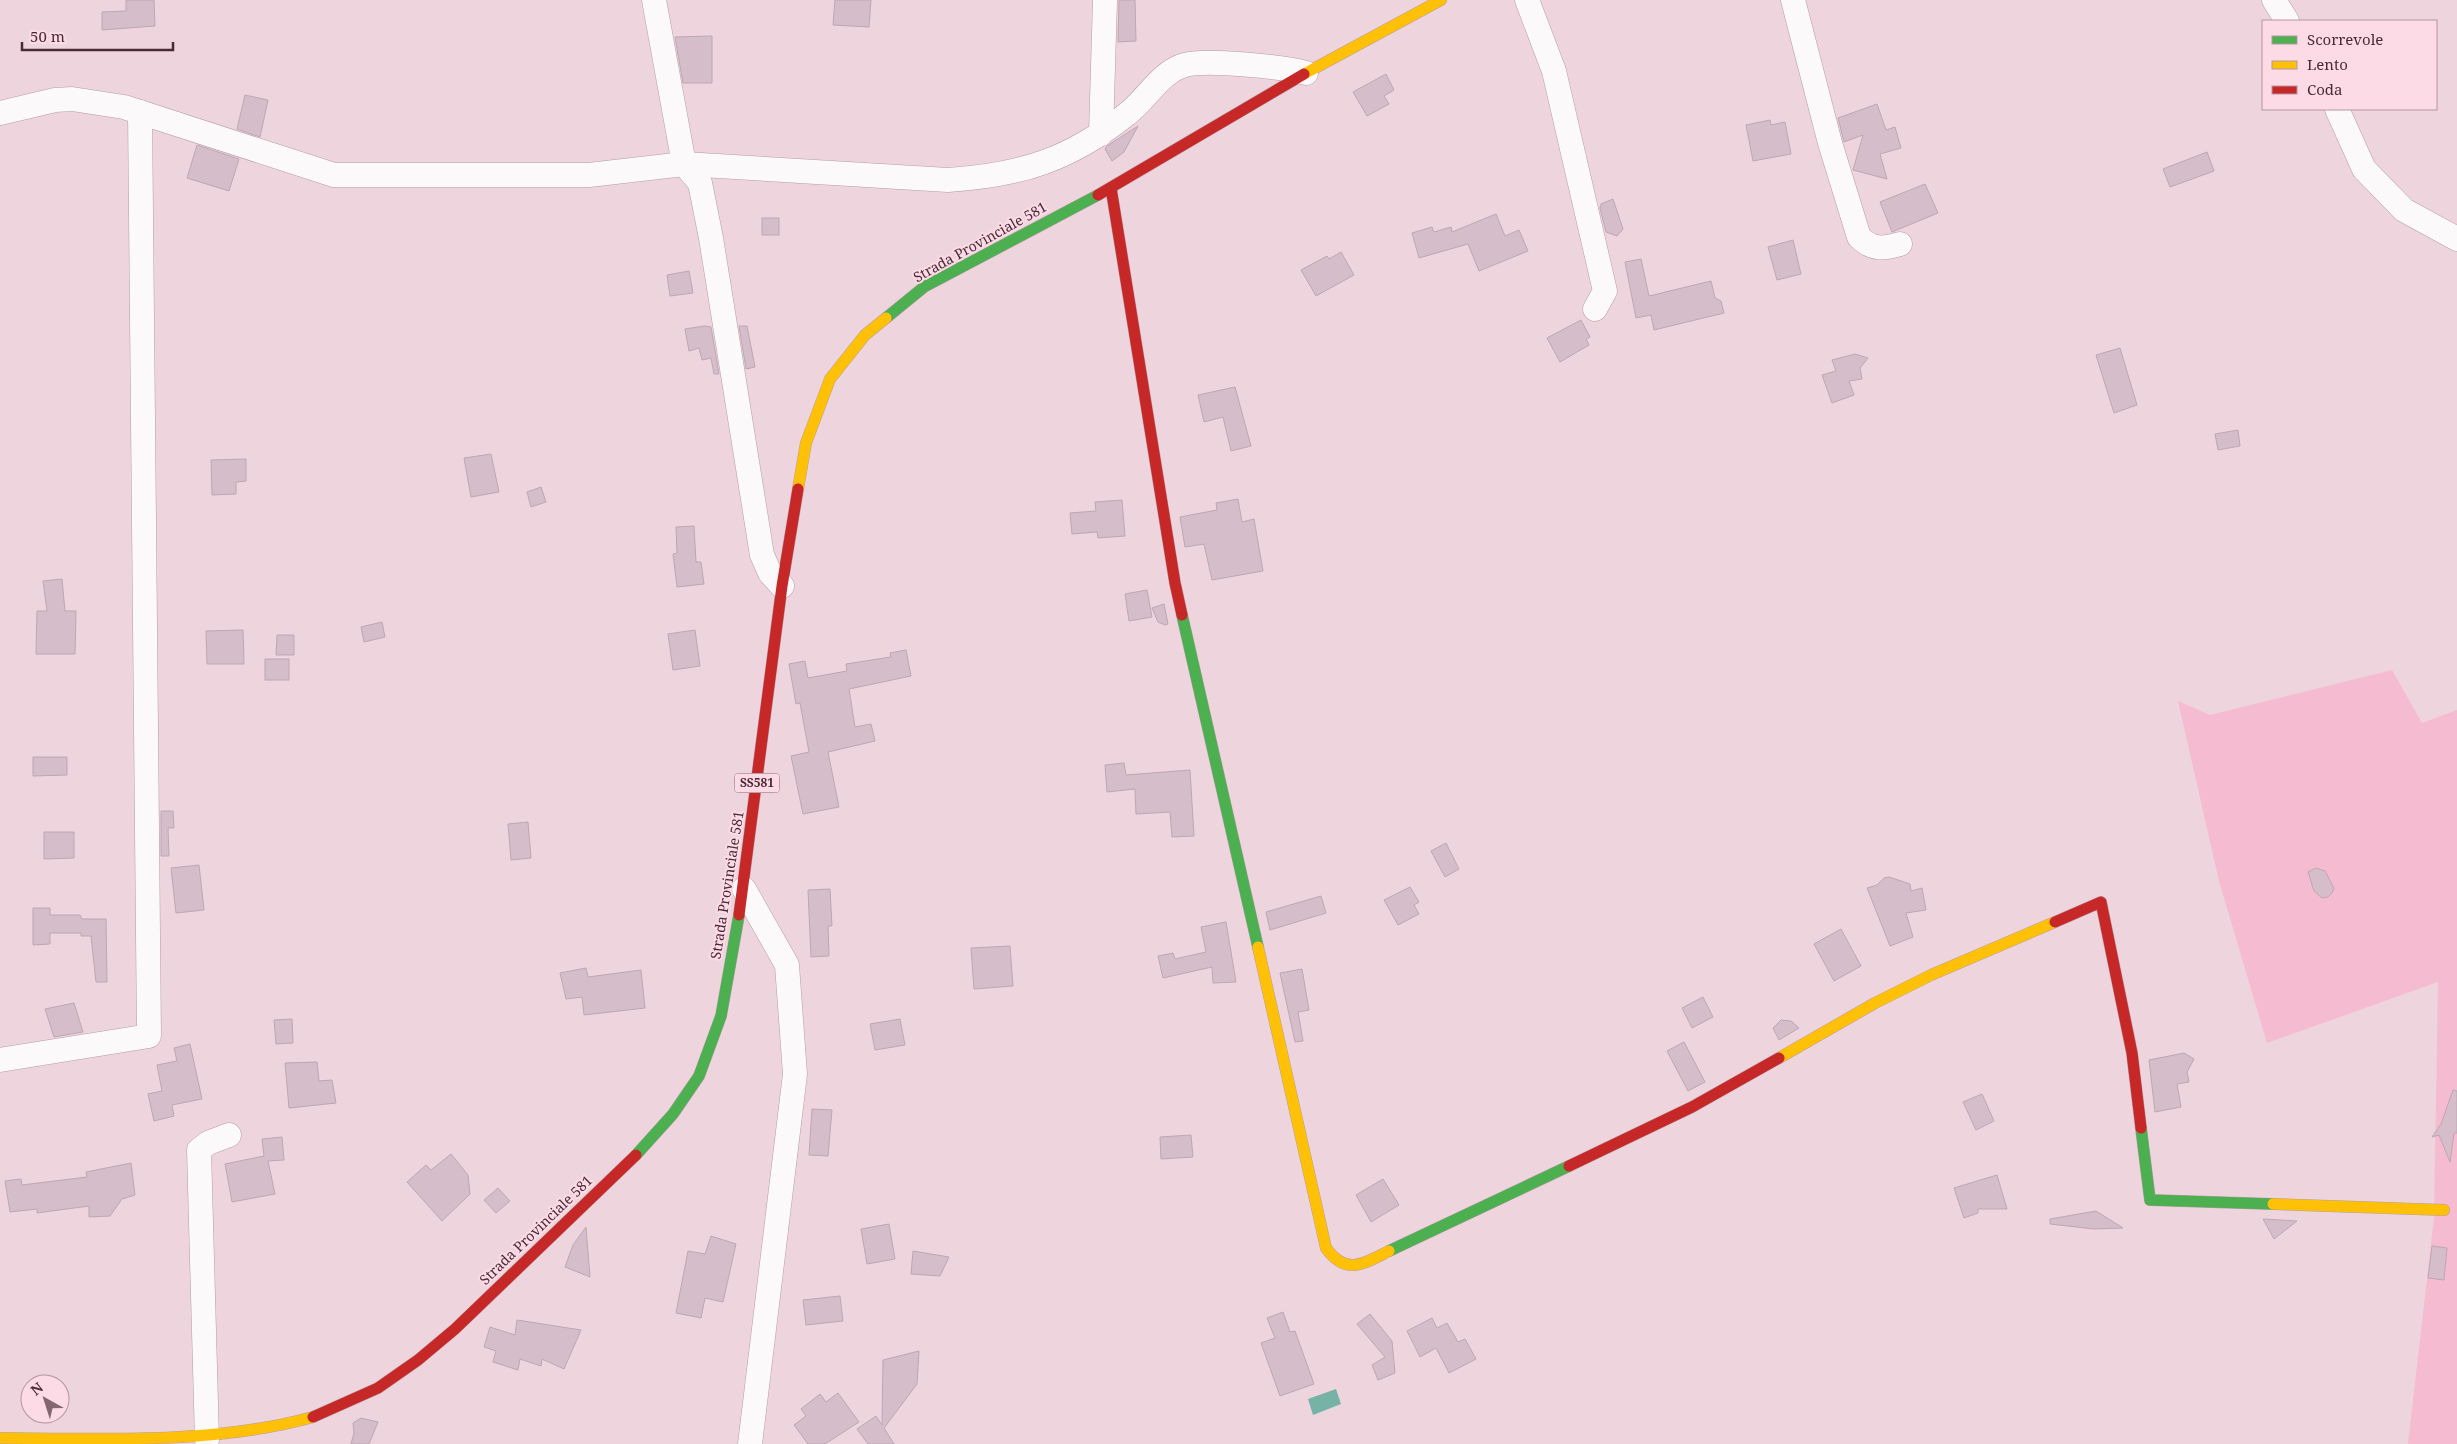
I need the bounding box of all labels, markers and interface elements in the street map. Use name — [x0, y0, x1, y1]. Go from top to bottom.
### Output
scale bar — [22, 20, 174, 52]
legend — [2262, 20, 2437, 110]
text: 50 m — [30, 26, 65, 46]
text: Scorrevole — [2307, 29, 2383, 49]
text: Lento — [2307, 54, 2348, 74]
text: Coda — [2307, 79, 2343, 99]
street label: Strada Provinciale 581 — [910, 197, 1050, 286]
road number: SS581 — [734, 774, 780, 792]
street label: Strada Provinciale 581 — [705, 809, 748, 960]
street label: Strada Provinciale 581 — [475, 1171, 596, 1289]
north arrow — [20, 1374, 70, 1424]
text: N — [26, 1378, 47, 1399]

